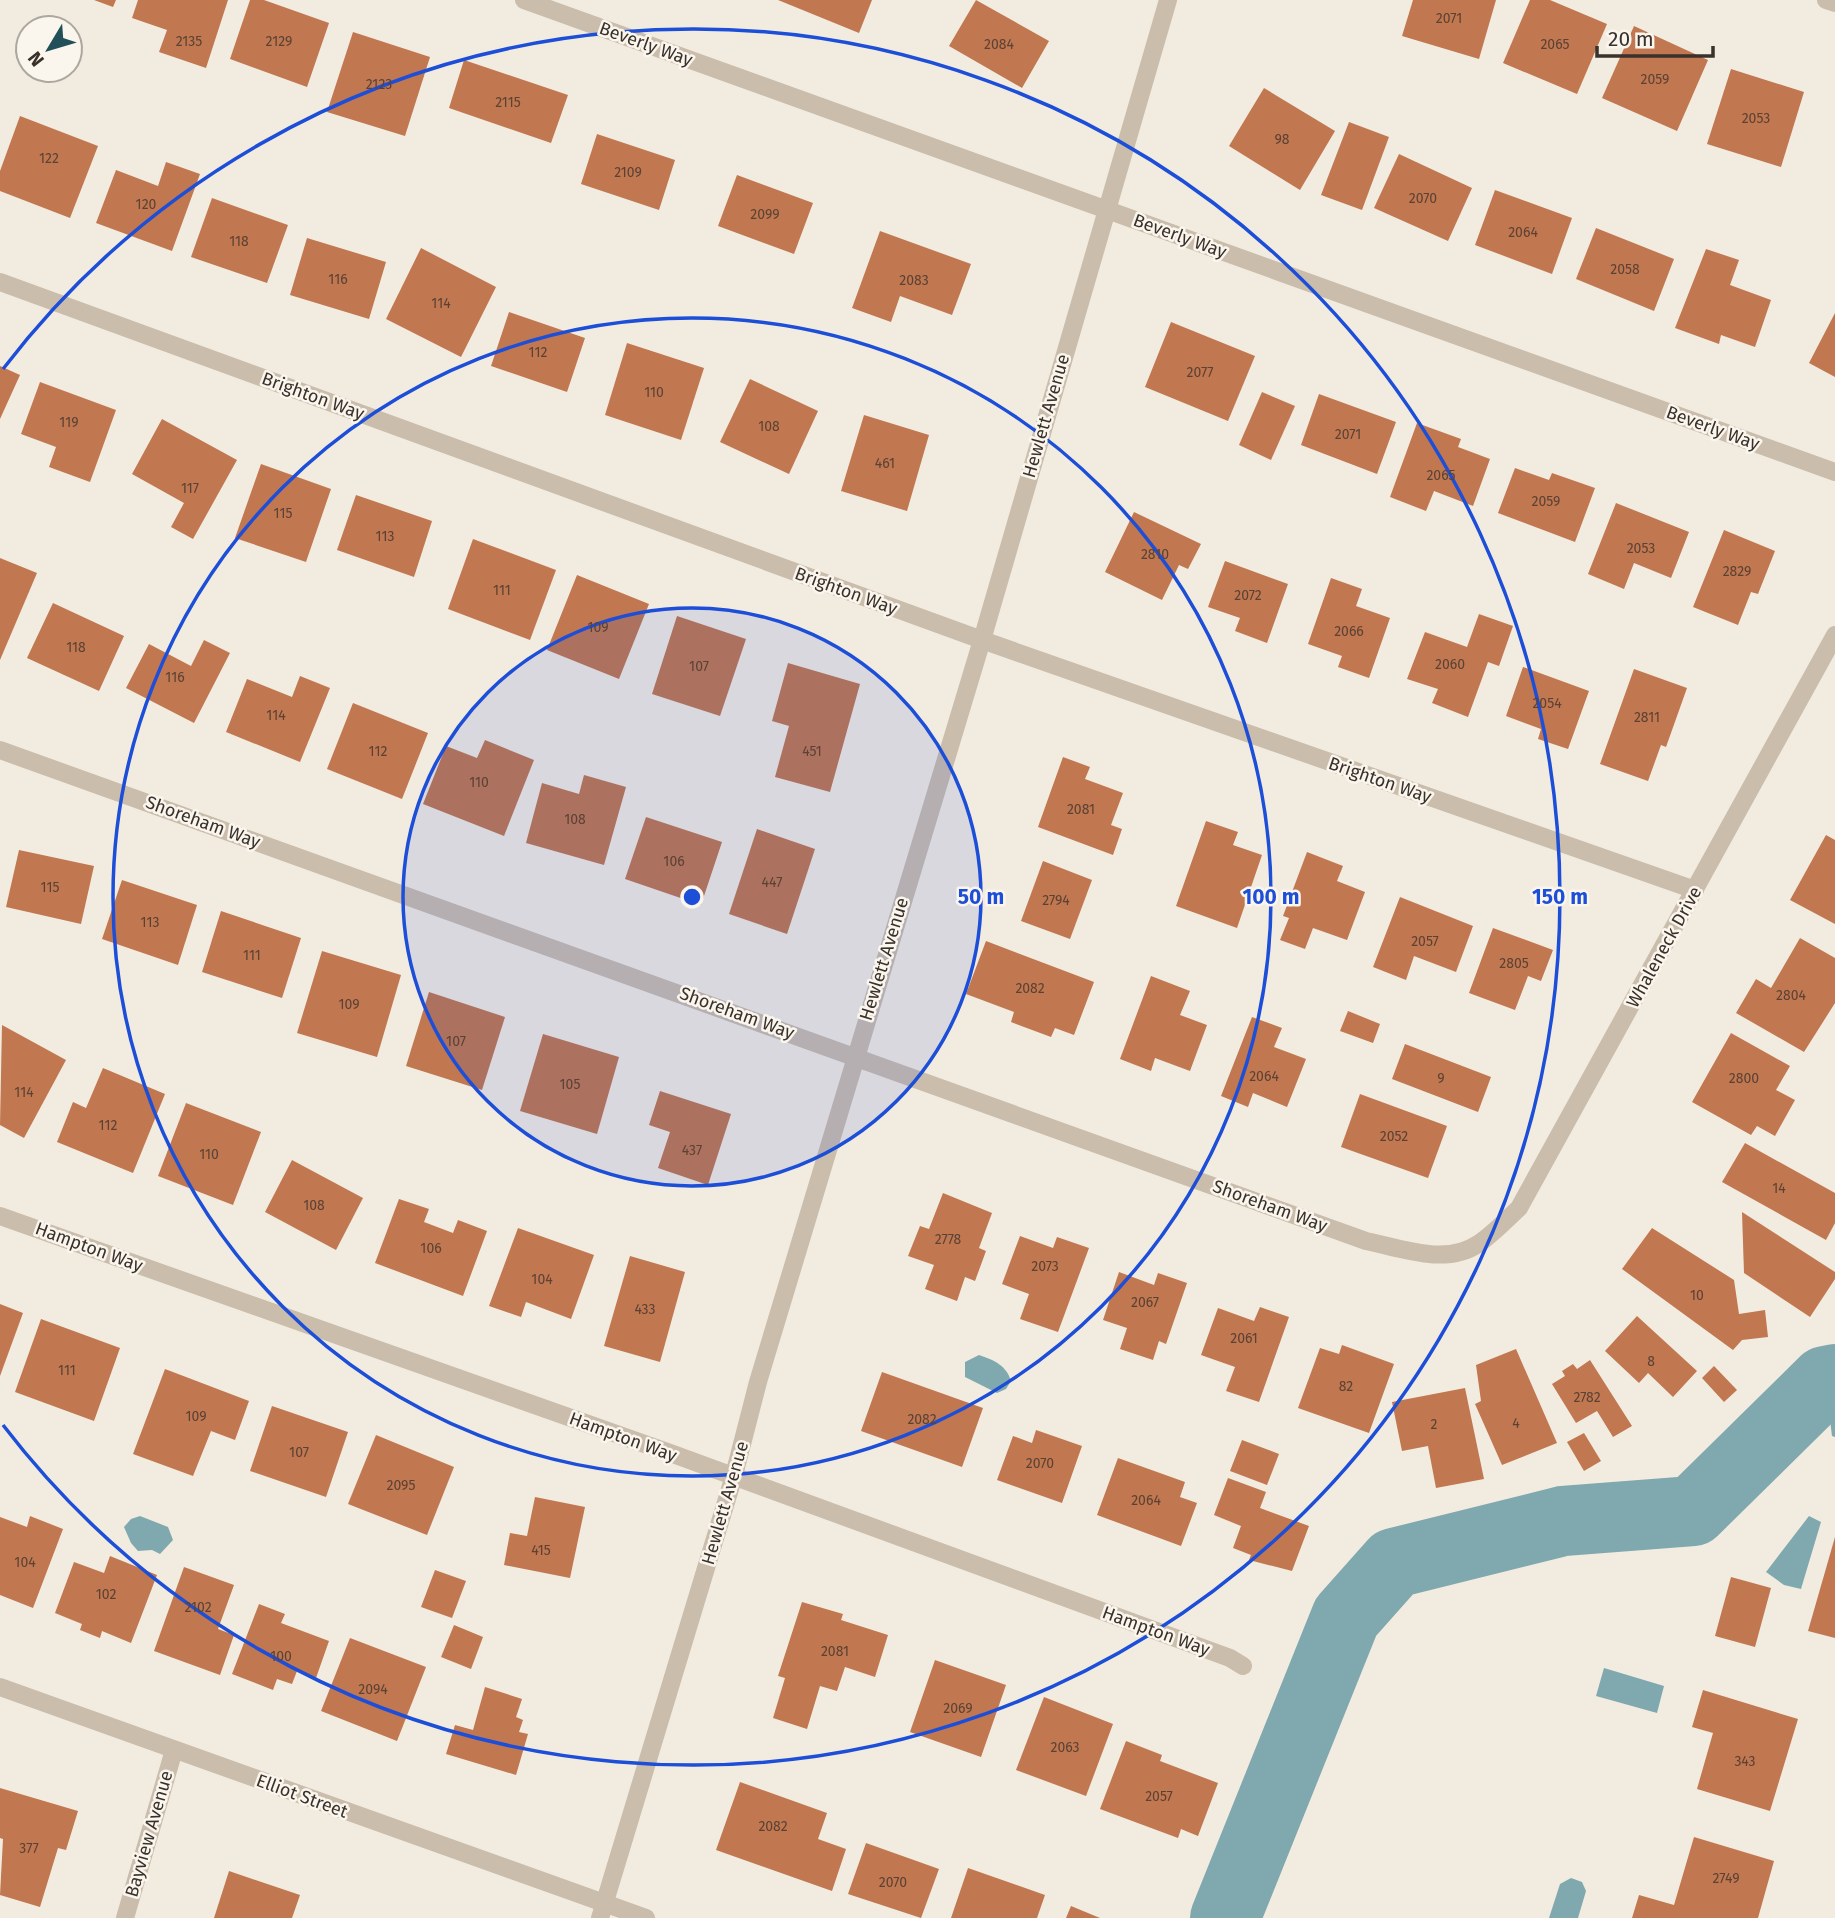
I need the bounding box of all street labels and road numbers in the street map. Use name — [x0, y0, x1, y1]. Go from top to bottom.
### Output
street label: Beverly Way — [596, 17, 696, 71]
street label: Beverly Way — [1130, 209, 1230, 263]
street label: Hewlett Avenue — [1018, 352, 1074, 480]
street label: Brighton Way — [259, 367, 367, 425]
street label: Beverly Way — [1663, 401, 1763, 455]
street label: Brighton Way — [792, 562, 900, 620]
street label: Brighton Way — [1326, 752, 1435, 808]
street label: Shoreham Way — [143, 791, 263, 853]
street label: Whaleneck Drive — [1622, 883, 1706, 1011]
street label: Hewlett Avenue — [855, 895, 913, 1023]
street label: Shoreham Way — [677, 982, 797, 1044]
street label: Shoreham Way — [1210, 1175, 1330, 1237]
street label: Hampton Way — [32, 1217, 146, 1277]
street label: Hampton Way — [566, 1407, 680, 1467]
street label: Hewlett Avenue — [697, 1439, 753, 1567]
street label: Hampton Way — [1099, 1601, 1213, 1661]
street label: Bayview Avenue — [120, 1768, 178, 1900]
street label: Elliot Street — [253, 1769, 351, 1823]

